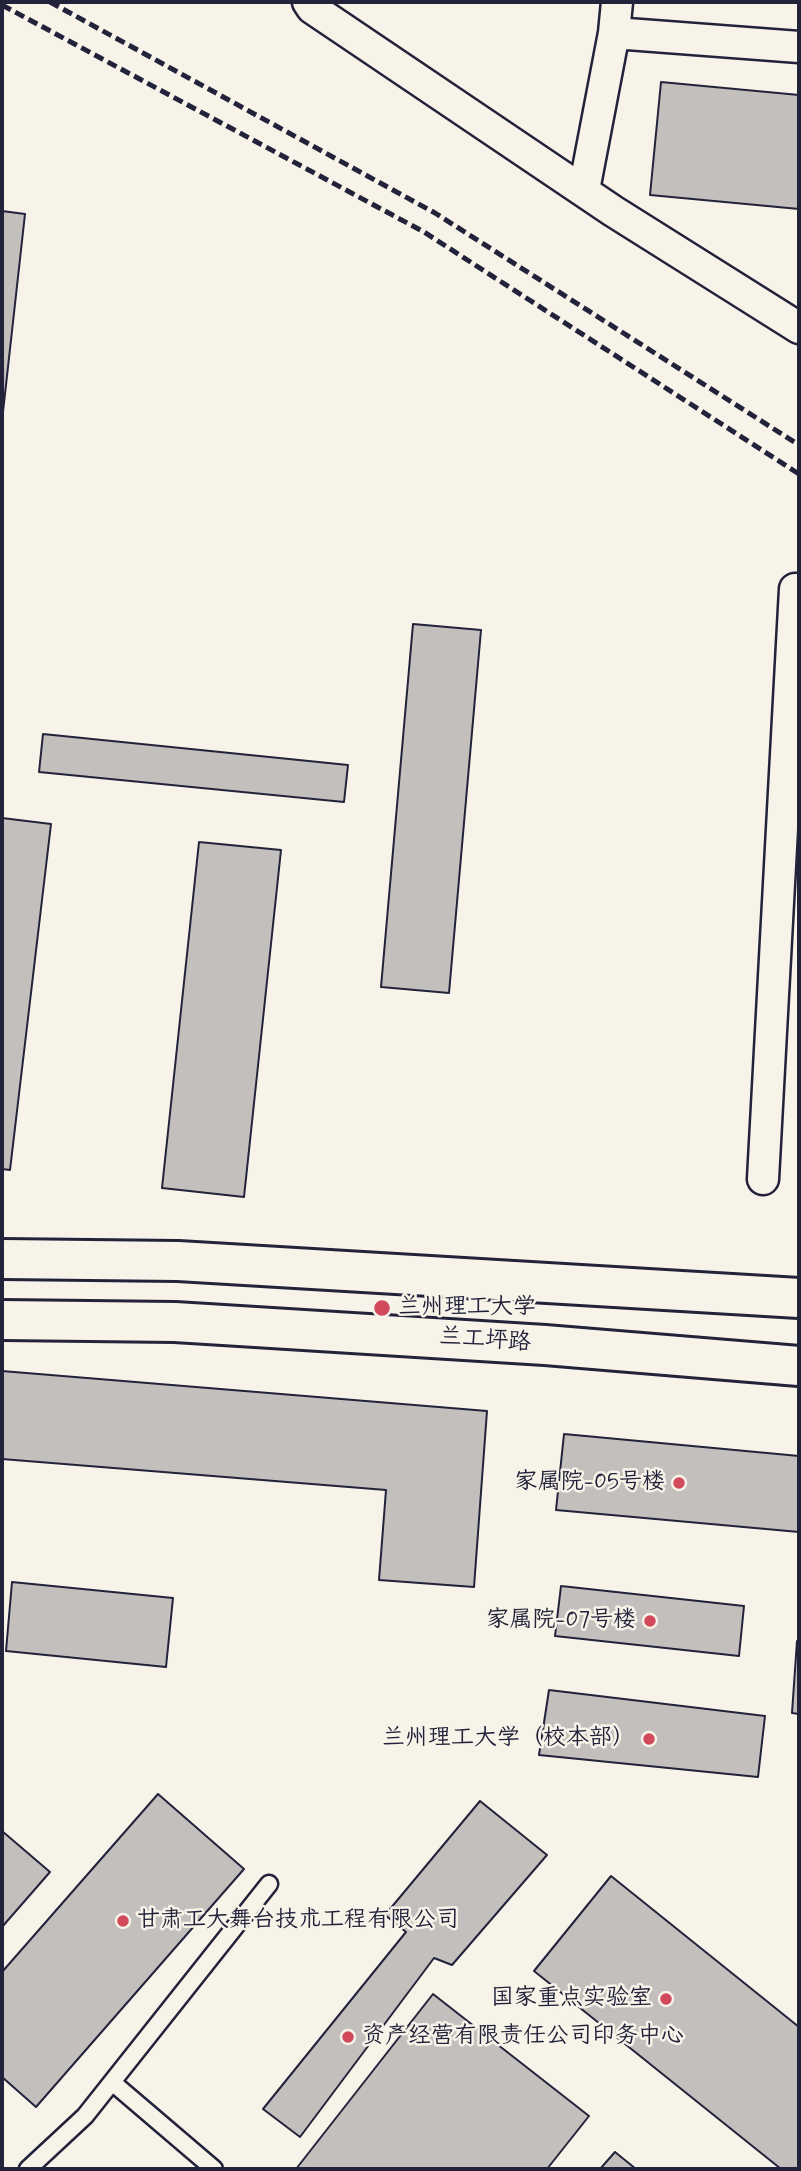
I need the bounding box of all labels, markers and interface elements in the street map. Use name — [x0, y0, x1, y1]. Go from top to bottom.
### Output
place label: 兰州理工大学 — [398, 1294, 536, 1322]
marker: 兰州理工大学 — [372, 1298, 392, 1318]
street label: 兰工坪路 — [438, 1324, 532, 1358]
place label: 家属院-05号楼 — [515, 1469, 665, 1497]
marker: 家属院-05号楼 — [671, 1475, 687, 1491]
place label: 家属院-07号楼 — [486, 1607, 636, 1635]
marker: 家属院-07号楼 — [642, 1613, 658, 1629]
place label: 兰州理工大学（校本部） — [382, 1725, 635, 1753]
marker: 兰州理工大学（校本部） — [641, 1731, 657, 1747]
place label: 甘肃工大舞台技术工程有限公司 — [137, 1907, 459, 1935]
marker: 甘肃工大舞台技术工程有限公司 — [115, 1913, 131, 1929]
place label: 国家重点实验室 — [491, 1985, 652, 2013]
marker: 国家重点实验室 — [658, 1991, 674, 2007]
place label: 资产经营有限责任公司印务中心 — [362, 2023, 684, 2051]
marker: 资产经营有限责任公司印务中心 — [340, 2029, 356, 2045]

